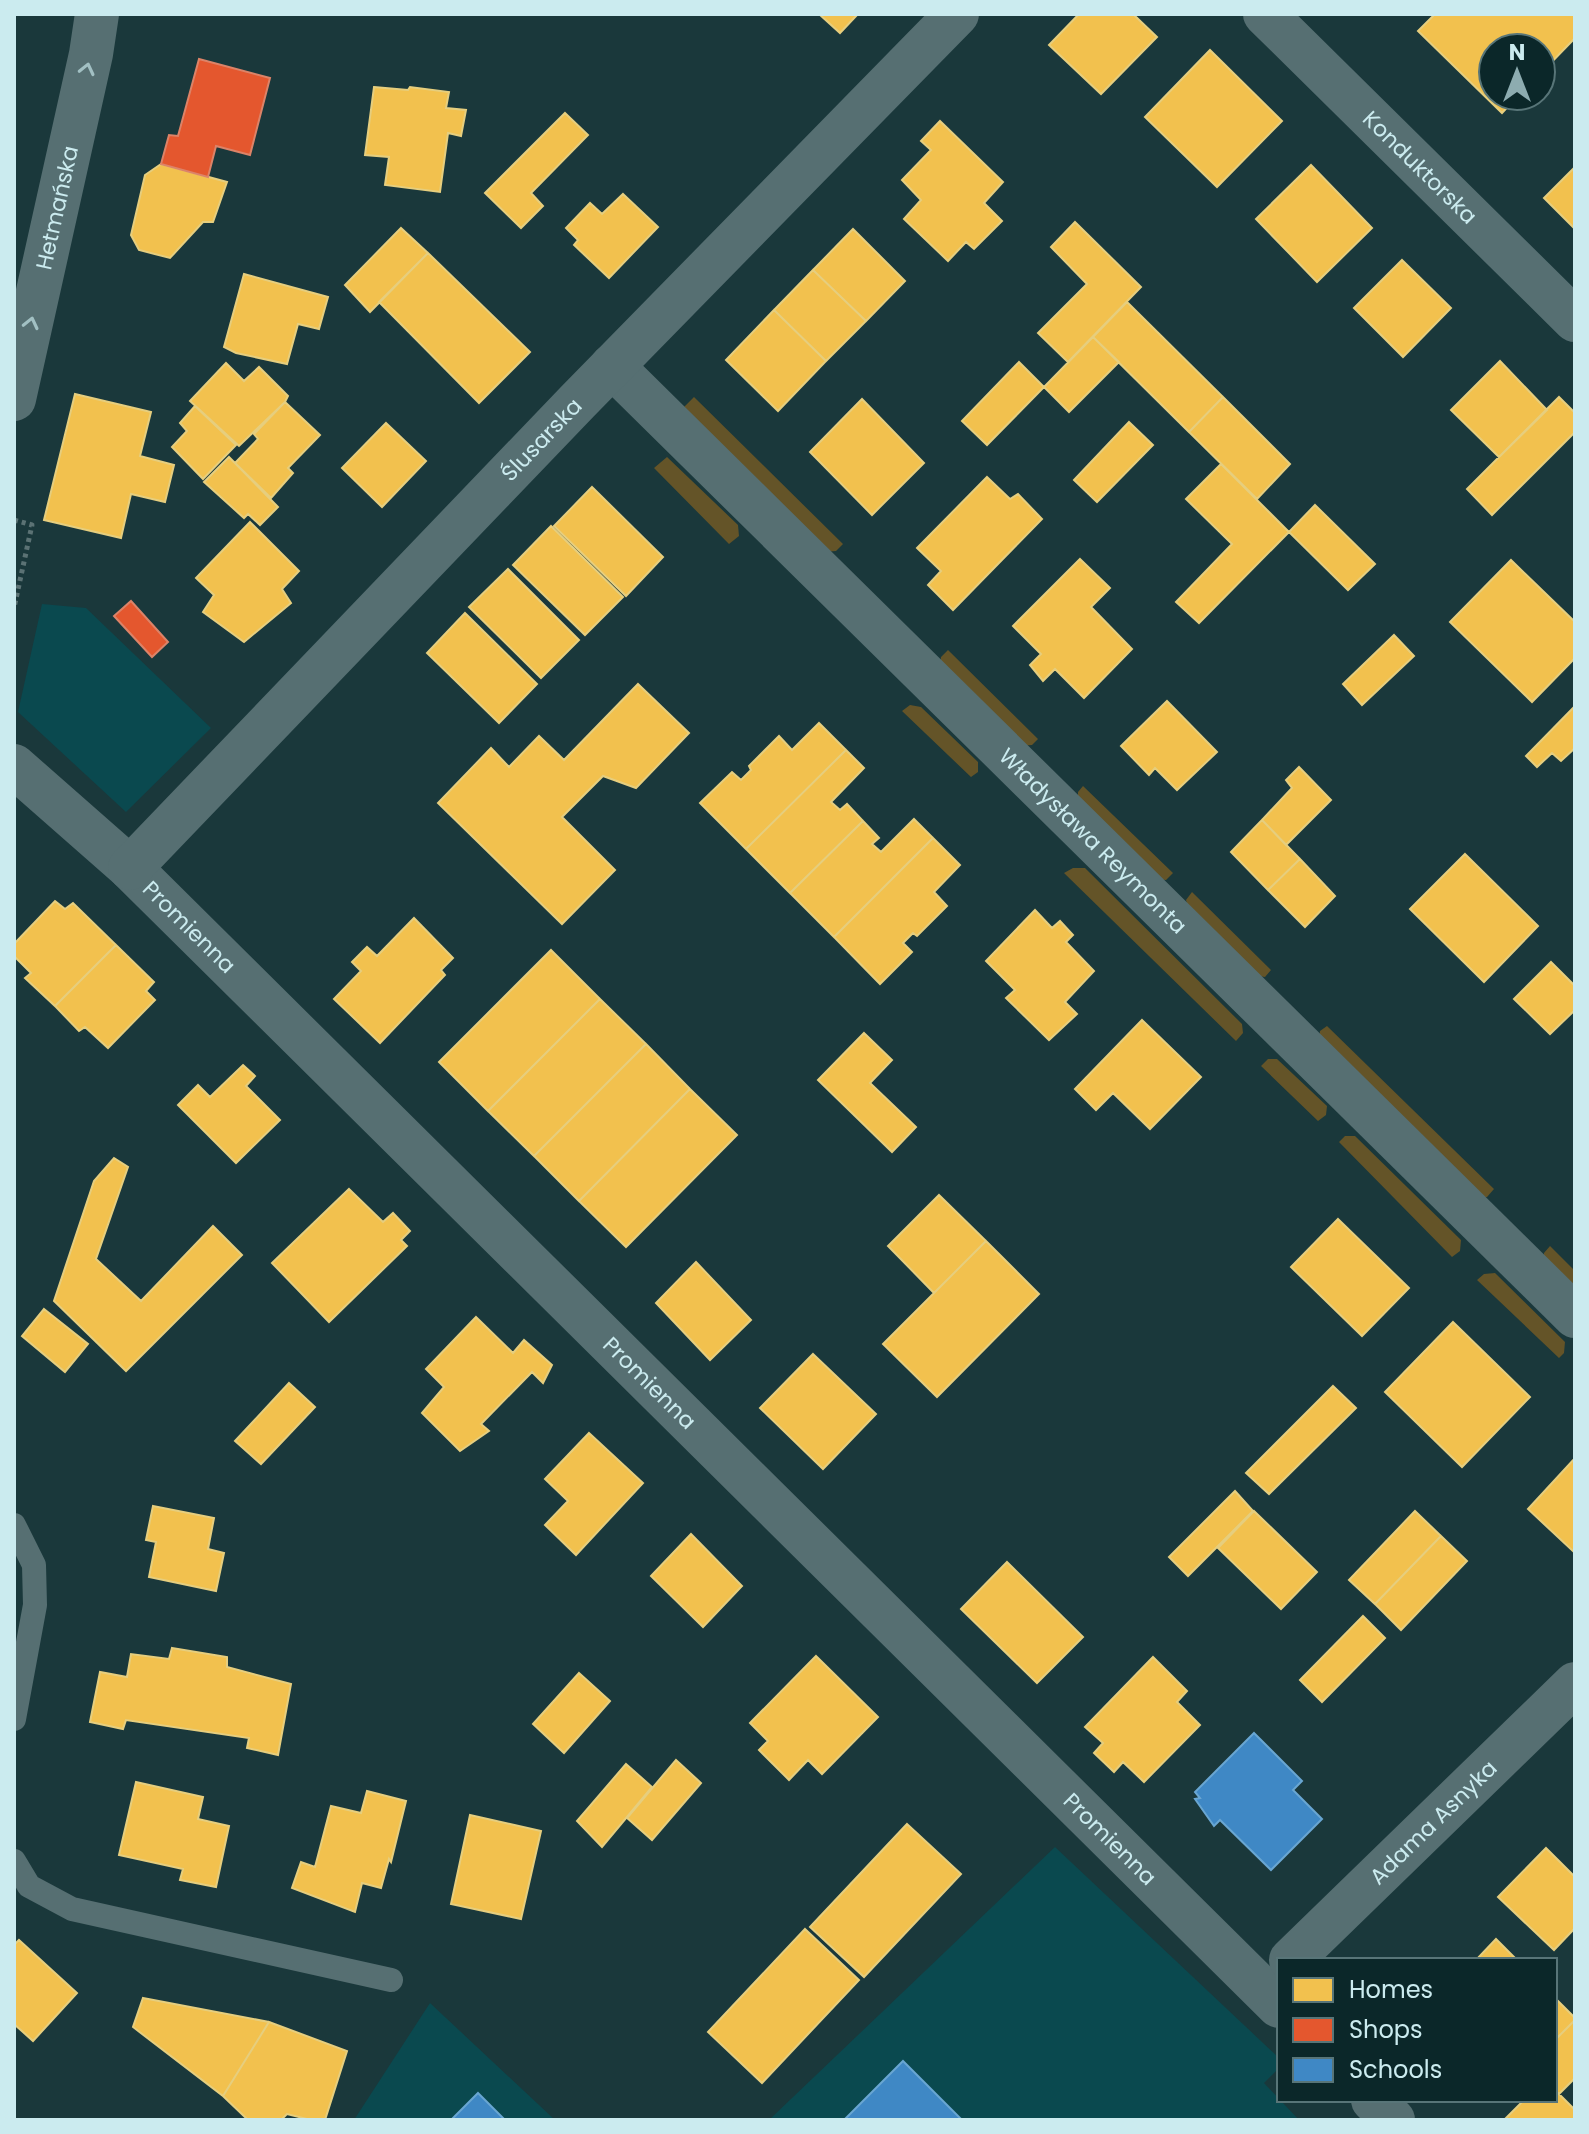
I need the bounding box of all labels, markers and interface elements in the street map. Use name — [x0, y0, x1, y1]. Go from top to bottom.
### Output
north arrow — [1477, 32, 1557, 112]
text: N — [1509, 37, 1525, 68]
one-way arrow — [78, 63, 95, 77]
street label: Konduktorska — [1356, 104, 1484, 231]
street label: Hetmańska — [28, 143, 86, 273]
one-way arrow — [22, 317, 39, 331]
street label: Ślusarska — [494, 391, 589, 488]
street label: Władysława Reymonta — [992, 741, 1194, 941]
street label: Promienna — [136, 874, 242, 980]
street label: Promienna — [596, 1330, 703, 1436]
street label: Adama Asnyka — [1363, 1753, 1504, 1892]
street label: Promienna — [1056, 1786, 1163, 1892]
legend — [1277, 1958, 1557, 2102]
text: Homes — [1349, 1973, 1433, 2006]
text: Shops — [1349, 2013, 1423, 2046]
text: Schools — [1349, 2053, 1442, 2086]

